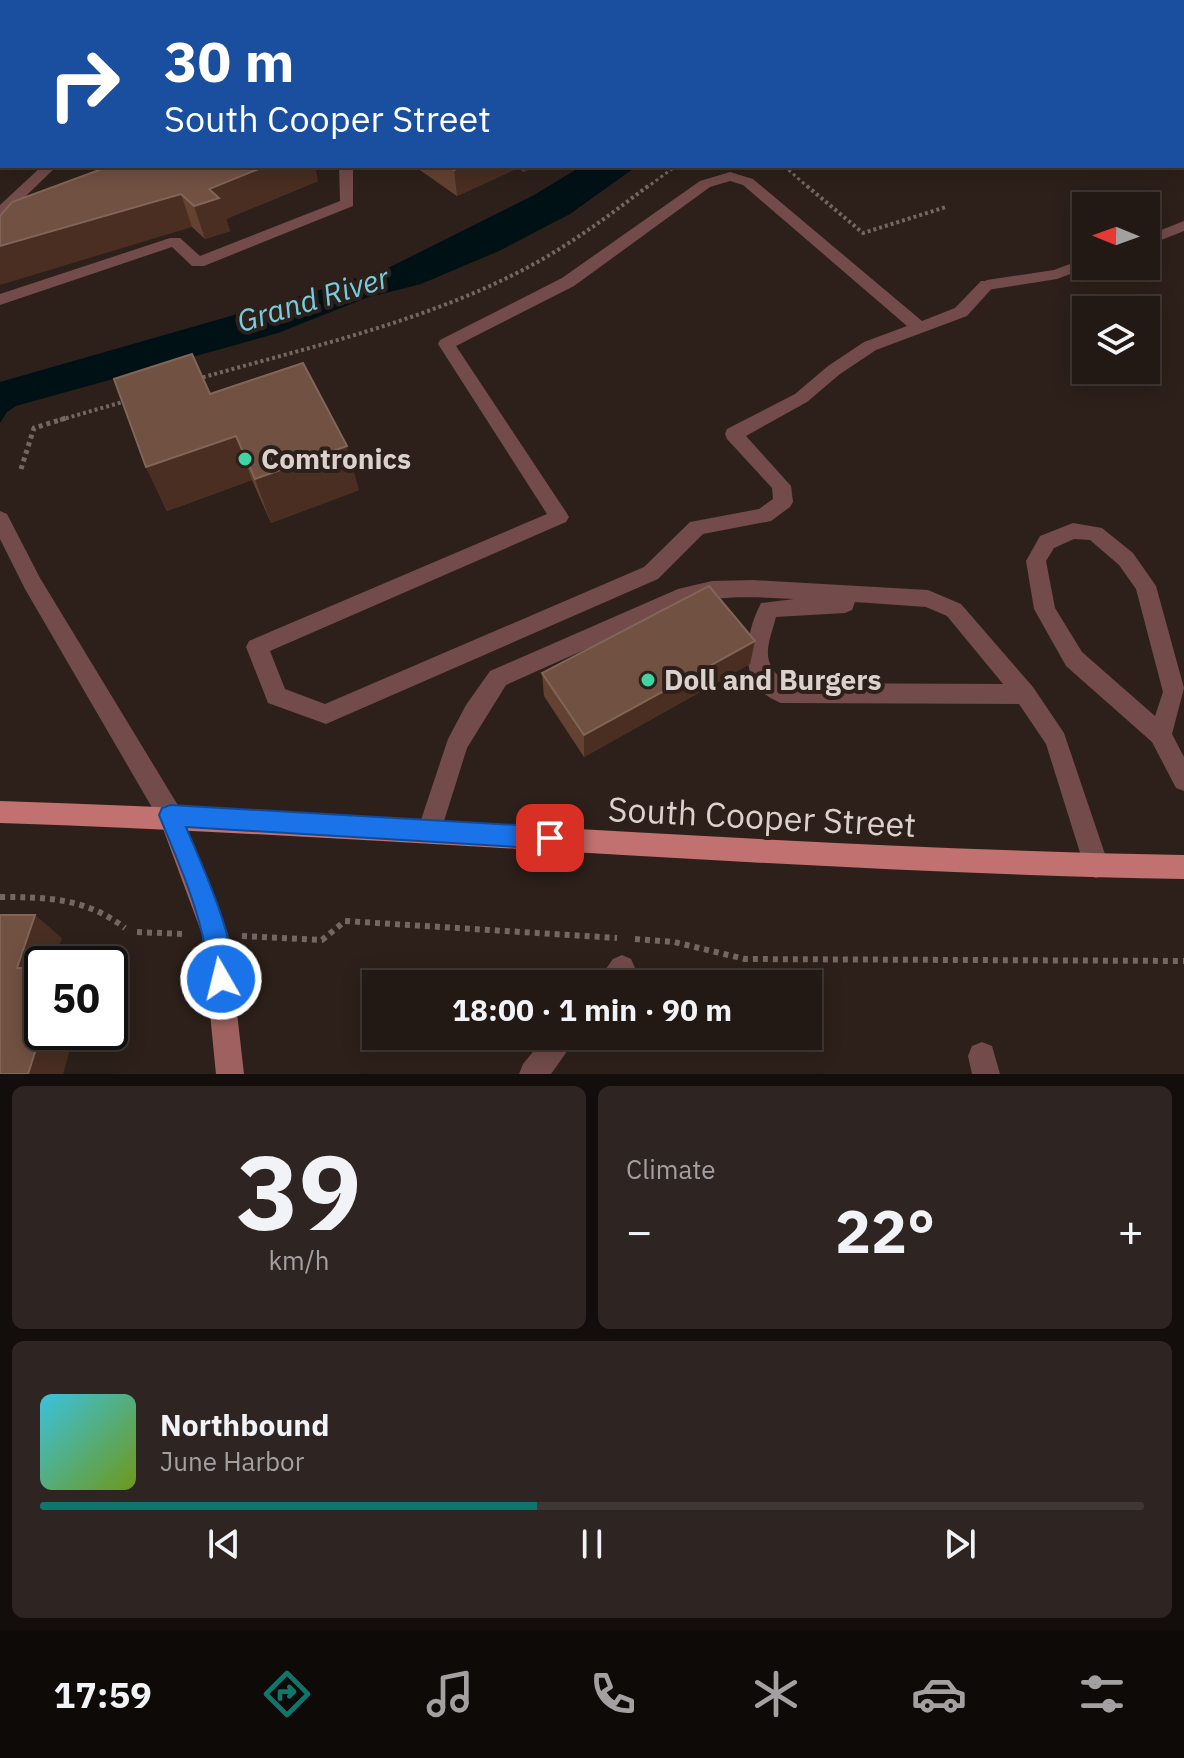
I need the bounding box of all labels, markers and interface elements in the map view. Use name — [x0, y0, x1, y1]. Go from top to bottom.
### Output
text: 30 m — [164, 25, 294, 97]
icon: right — [32, 32, 136, 136]
text: South Cooper Street — [164, 95, 491, 142]
north arrow — [1072, 192, 1160, 280]
map controls — [1072, 192, 1160, 384]
water label: Grand River — [232, 257, 394, 340]
button: layers — [1072, 296, 1160, 384]
place label: Comtronics — [261, 440, 411, 477]
marker: Comtronics — [236, 450, 254, 468]
place label: Doll and Burgers — [664, 661, 882, 698]
marker: Doll and Burgers — [639, 671, 657, 689]
street label: South Cooper Street — [607, 786, 917, 846]
pin — [516, 804, 584, 872]
icon: arrive — [528, 816, 572, 860]
position arrow — [179, 937, 263, 1021]
speed limit sign: 50 — [24, 946, 128, 1050]
text: 18:00 · 1 min · 90 m — [452, 990, 732, 1029]
text: 39 — [237, 1123, 361, 1259]
text: Climate — [626, 1152, 716, 1186]
text: 22° — [835, 1191, 935, 1270]
text: − — [626, 1202, 652, 1259]
text: + — [1118, 1202, 1144, 1259]
text: km/h — [268, 1243, 330, 1277]
text: Northbound — [160, 1405, 329, 1444]
text: June Harbor — [160, 1444, 304, 1478]
icon: previous — [202, 1522, 246, 1566]
icon: pause — [570, 1522, 614, 1566]
icon: next — [938, 1522, 982, 1566]
icon: directions — [259, 1666, 315, 1722]
icon: music — [422, 1666, 478, 1722]
icon: phone — [585, 1666, 641, 1722]
icon: climate — [748, 1666, 804, 1722]
icon: car — [911, 1666, 967, 1722]
icon: filters — [1074, 1666, 1130, 1722]
text: 17:59 — [54, 1671, 152, 1718]

